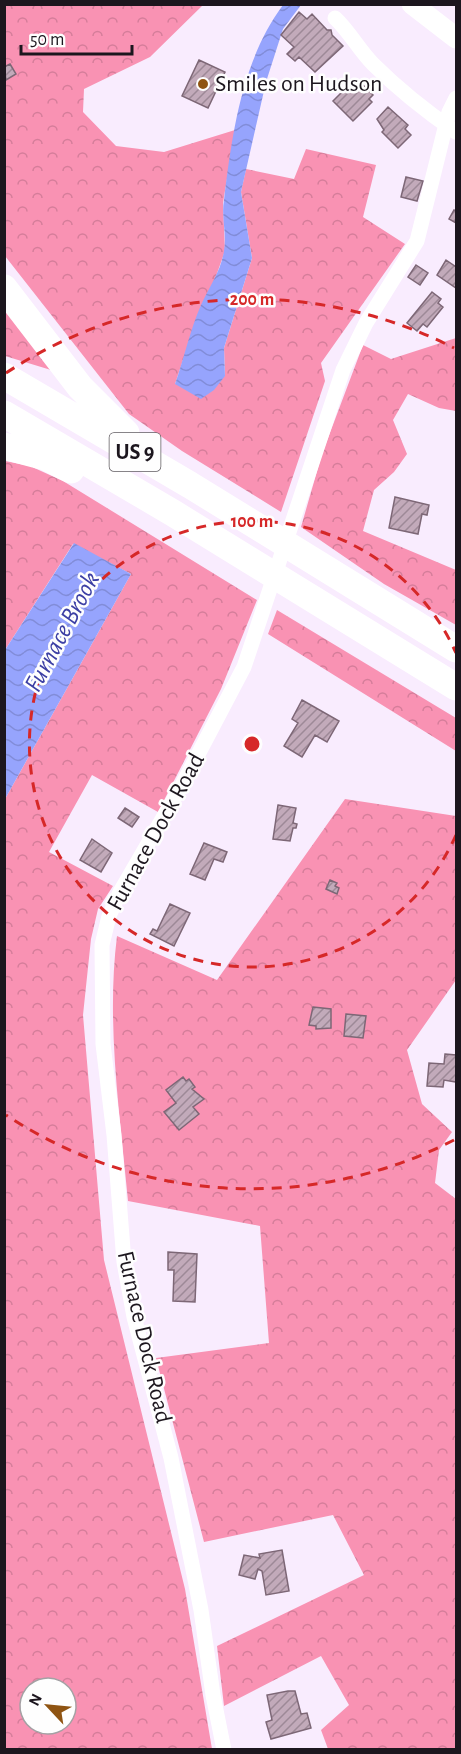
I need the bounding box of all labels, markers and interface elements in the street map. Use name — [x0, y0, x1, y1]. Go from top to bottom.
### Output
scale bar — [21, 18, 132, 56]
text: 50 m — [30, 31, 64, 49]
place label: Smiles on Hudson — [215, 72, 382, 96]
marker: Smiles on Hudson — [196, 77, 210, 91]
text: 200 m — [230, 291, 274, 309]
road number: US 9 — [110, 433, 160, 471]
text: 100 m — [231, 513, 273, 531]
water label: Furnace Brook — [20, 568, 104, 696]
centre of rings — [242, 734, 262, 754]
street label: Furnace Dock Road — [103, 749, 209, 915]
street label: Furnace Dock Road — [113, 1249, 175, 1425]
north arrow — [18, 1676, 78, 1736]
text: N — [26, 1691, 45, 1708]

